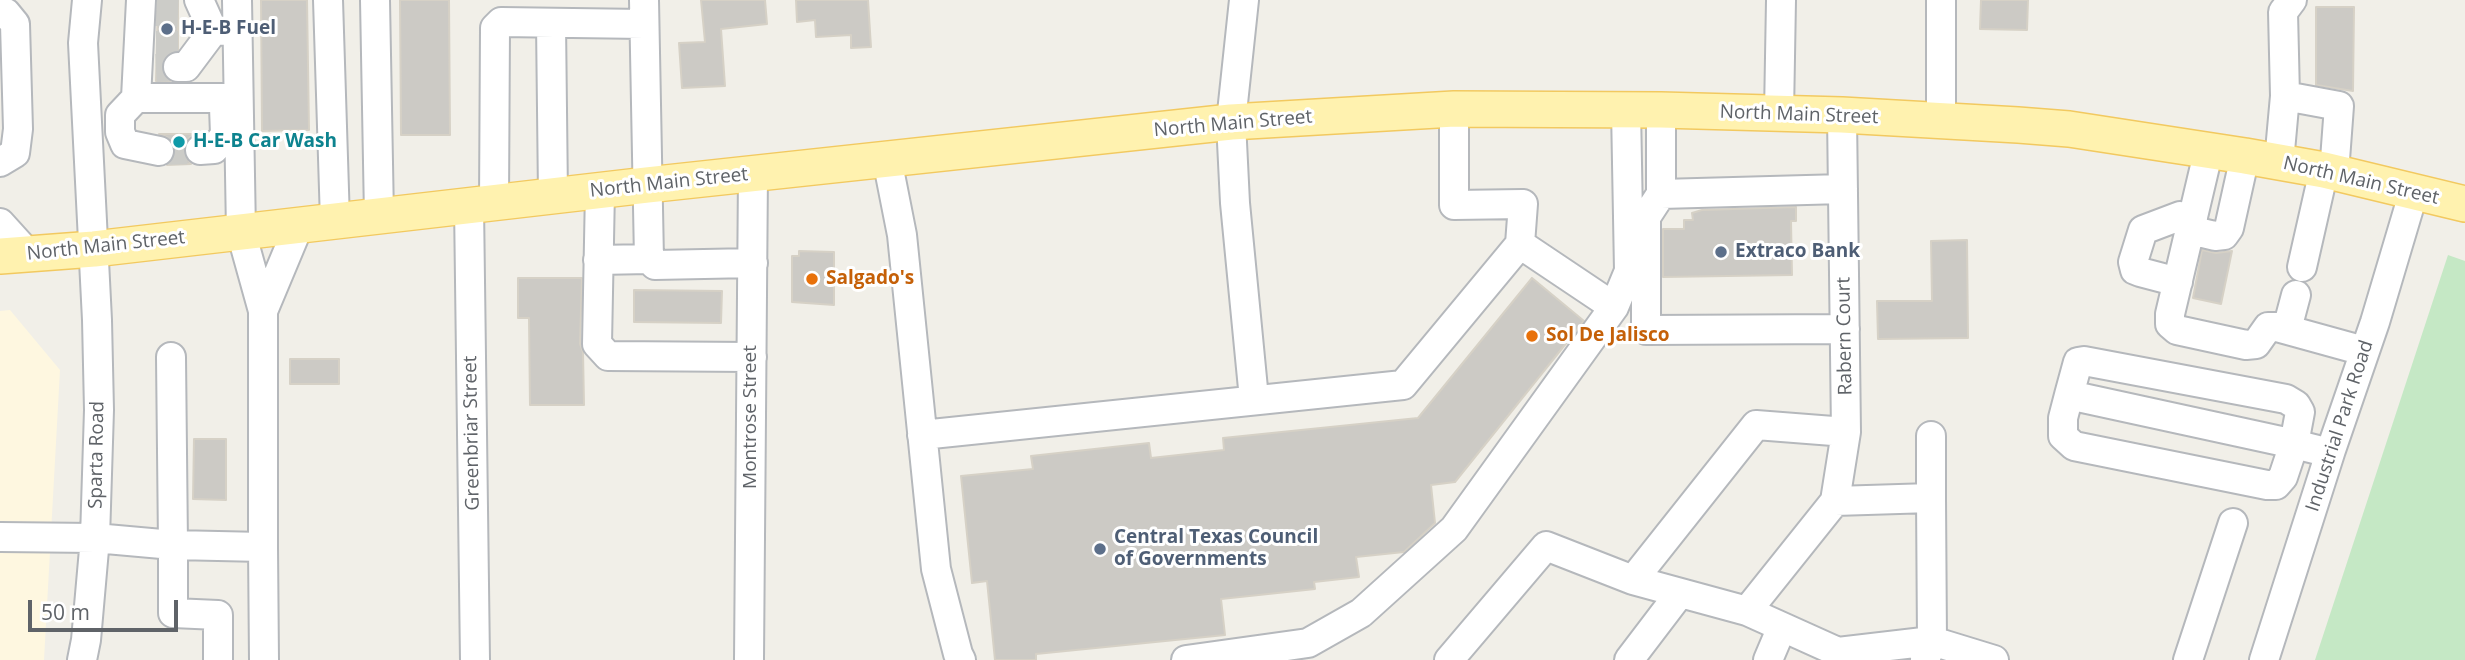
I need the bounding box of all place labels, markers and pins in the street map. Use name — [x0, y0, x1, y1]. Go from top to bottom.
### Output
place label: H-E-B Fuel — [181, 18, 276, 40]
marker: H-E-B Fuel — [159, 21, 175, 37]
place label: H-E-B Car Wash — [193, 131, 337, 153]
marker: H-E-B Car Wash — [171, 134, 187, 150]
place label: Extraco Bank — [1735, 241, 1860, 263]
marker: Extraco Bank — [1713, 244, 1729, 260]
place label: Salgado's — [826, 268, 914, 290]
marker: Salgado's — [804, 271, 820, 287]
place label: Sol De Jalisco — [1546, 325, 1670, 347]
marker: Sol De Jalisco — [1524, 328, 1540, 344]
place label: Central Texas Council of Governments — [1114, 527, 1318, 571]
marker: Central Texas Council of Governments — [1092, 541, 1108, 557]

